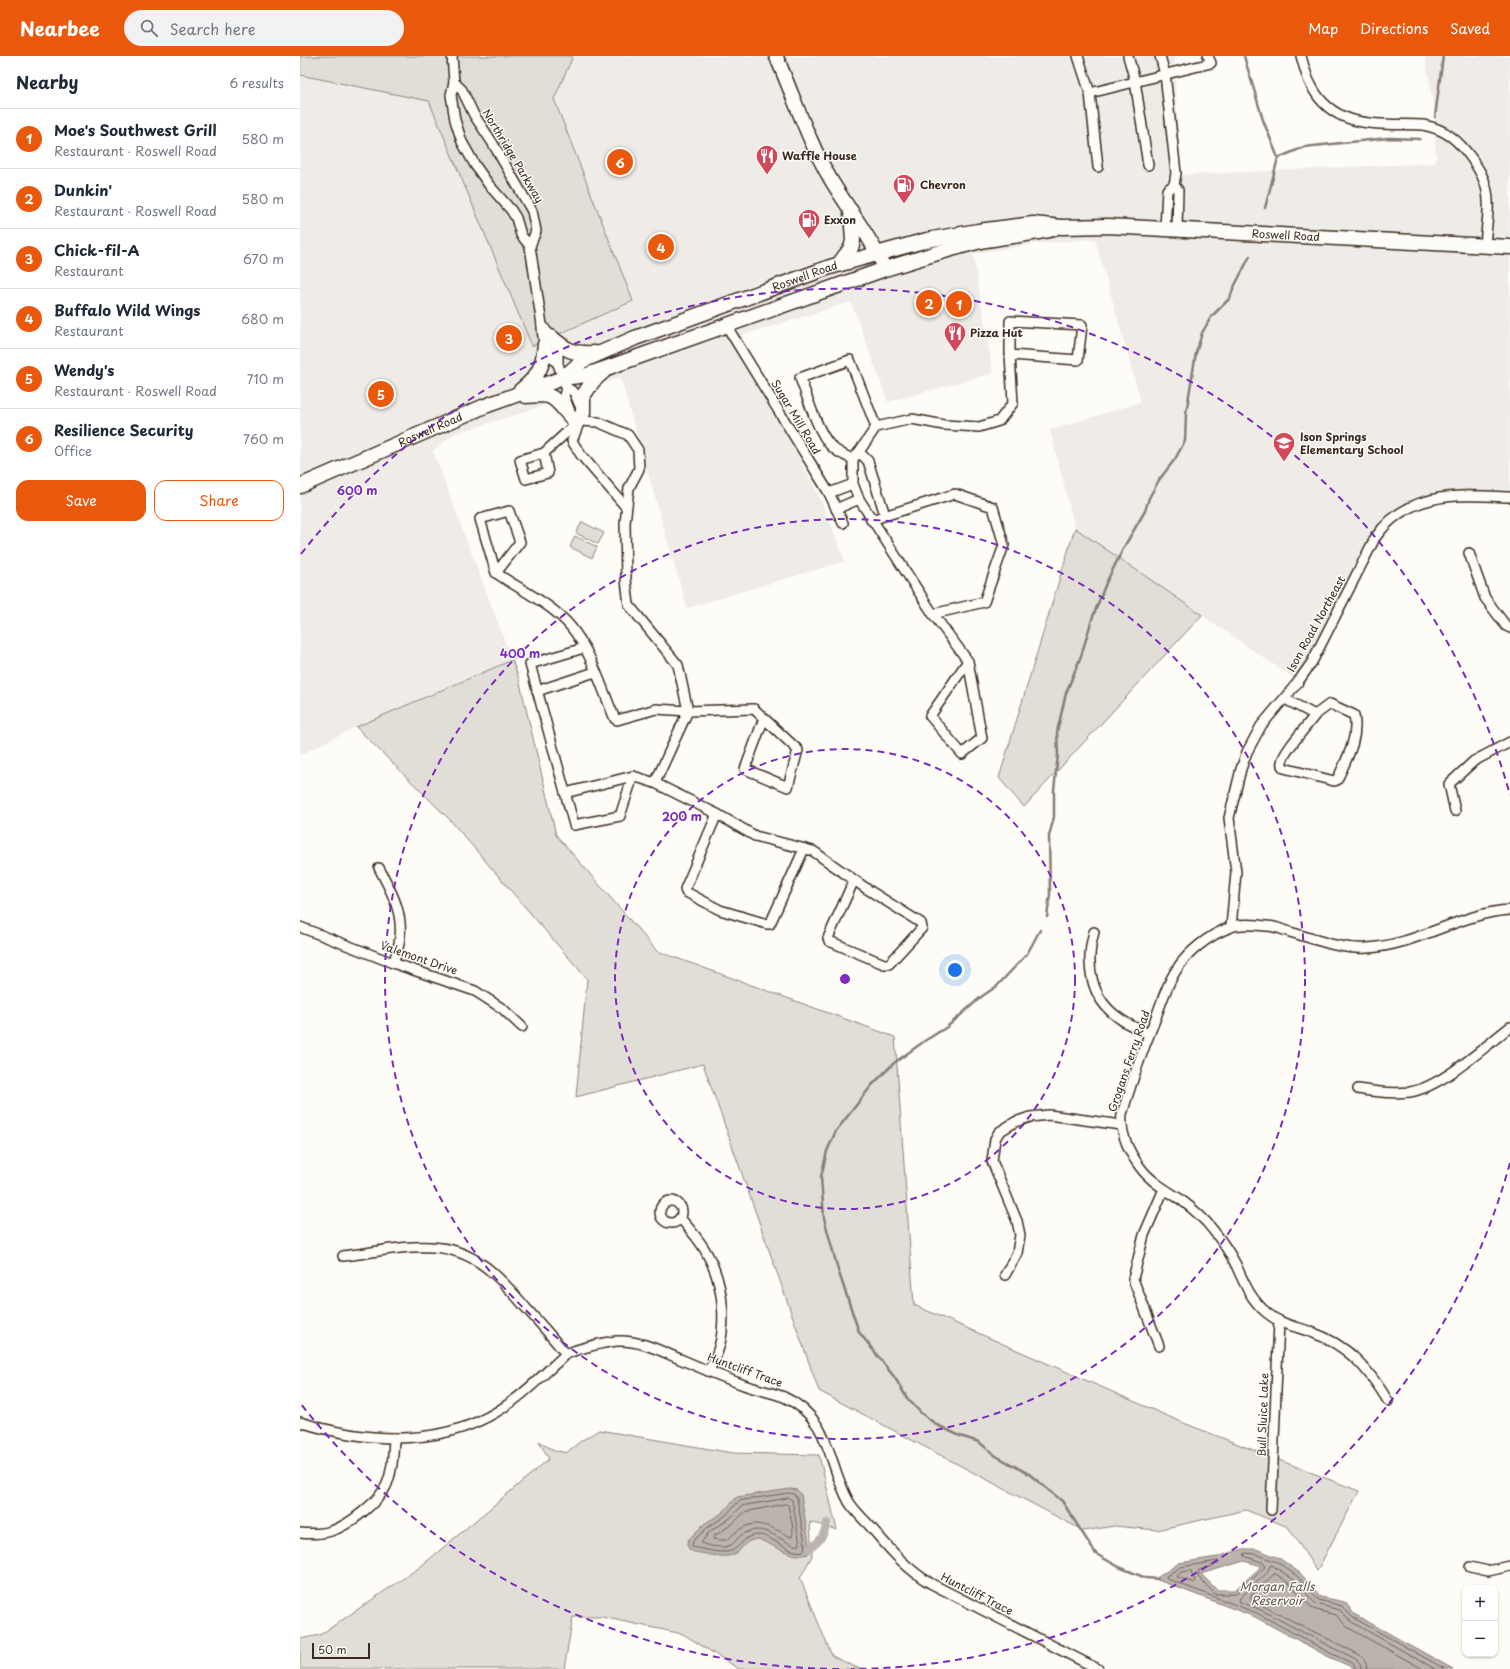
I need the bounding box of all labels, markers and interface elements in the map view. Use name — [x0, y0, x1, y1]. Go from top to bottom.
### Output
search box — [124, 10, 404, 46]
text: Nearbee — [20, 14, 100, 42]
icon: search — [138, 17, 160, 39]
text: Search here — [170, 17, 255, 40]
text: Map — [1308, 18, 1338, 39]
text: Directions — [1360, 18, 1428, 39]
text: Saved — [1450, 18, 1490, 39]
text: Nearby — [16, 69, 78, 95]
text: 6 results — [229, 73, 284, 92]
street label: Northridge Parkway — [479, 106, 548, 206]
text: Moe's Southwest Grill — [54, 118, 217, 141]
text: 1 — [26, 129, 32, 148]
text: 580 m — [242, 129, 284, 148]
text: Restaurant · Roswell Road — [54, 141, 217, 160]
restaurant icon: Waffle House — [754, 143, 780, 176]
pin: 6 — [607, 147, 633, 177]
place label: Waffle House — [782, 147, 857, 164]
fuel station icon: Chevron — [891, 172, 917, 205]
place label: Chevron — [920, 176, 966, 193]
text: Dunkin' — [54, 178, 112, 201]
text: 2 — [24, 189, 34, 208]
text: 580 m — [242, 189, 284, 208]
text: Restaurant · Roswell Road — [54, 201, 217, 220]
fuel station icon: Exxon — [796, 207, 822, 240]
place label: Exxon — [824, 211, 856, 228]
street label: Roswell Road — [1251, 225, 1320, 245]
pin: 4 — [648, 232, 674, 262]
text: Chick-fil-A — [54, 238, 140, 261]
text: 3 — [25, 249, 33, 268]
text: 670 m — [243, 249, 284, 268]
street label: Roswell Road — [770, 256, 839, 295]
text: Restaurant — [54, 261, 124, 280]
pin: 2 — [916, 288, 942, 318]
pin: 1 — [946, 289, 972, 319]
text: Buffalo Wild Wings — [54, 298, 201, 321]
text: 4 — [25, 309, 33, 328]
text: 680 m — [241, 309, 284, 328]
restaurant icon: Pizza Hut — [942, 320, 968, 353]
text: Restaurant — [54, 321, 124, 340]
pin: 3 — [496, 323, 522, 353]
place label: Pizza Hut — [970, 324, 1023, 341]
text: Wendy's — [54, 358, 114, 381]
text: 5 — [25, 369, 33, 388]
text: 710 m — [247, 369, 284, 388]
street label: Sugar Mill Road — [767, 376, 825, 457]
pin: 5 — [368, 379, 394, 409]
text: Restaurant · Roswell Road — [54, 381, 217, 400]
street label: Roswell Road — [395, 408, 465, 451]
text: Resilience Security — [54, 418, 194, 441]
place label: Ison Springs Elementary School — [1300, 428, 1404, 458]
text: 6 — [24, 429, 34, 448]
text: 760 m — [243, 429, 284, 448]
school or university icon: Ison Springs Elementary School — [1271, 430, 1297, 463]
text: Office — [54, 441, 92, 460]
button: Save — [16, 480, 146, 521]
button: Share — [154, 480, 284, 521]
text: 600 m — [337, 481, 377, 499]
street label: Ison Road Northeast — [1282, 572, 1349, 675]
text: 400 m — [500, 644, 540, 662]
text: 200 m — [662, 807, 702, 825]
street label: Valemont Drive — [378, 936, 460, 979]
your location — [945, 960, 965, 980]
centre of rings — [838, 972, 852, 986]
street label: Grogans Ferry Road — [1103, 1008, 1154, 1114]
street label: Huntcliff Trace — [705, 1348, 785, 1391]
street label: Bull Sluice Lake — [1253, 1373, 1272, 1457]
street label: Huntcliff Trace — [938, 1568, 1016, 1619]
water label: Morgan Falls Reservoir — [1239, 1577, 1316, 1609]
map controls — [1462, 1585, 1498, 1657]
button: + — [1462, 1585, 1498, 1621]
button: − — [1462, 1621, 1498, 1657]
scale bar — [312, 1641, 370, 1660]
text: 50 m — [318, 1641, 347, 1658]

